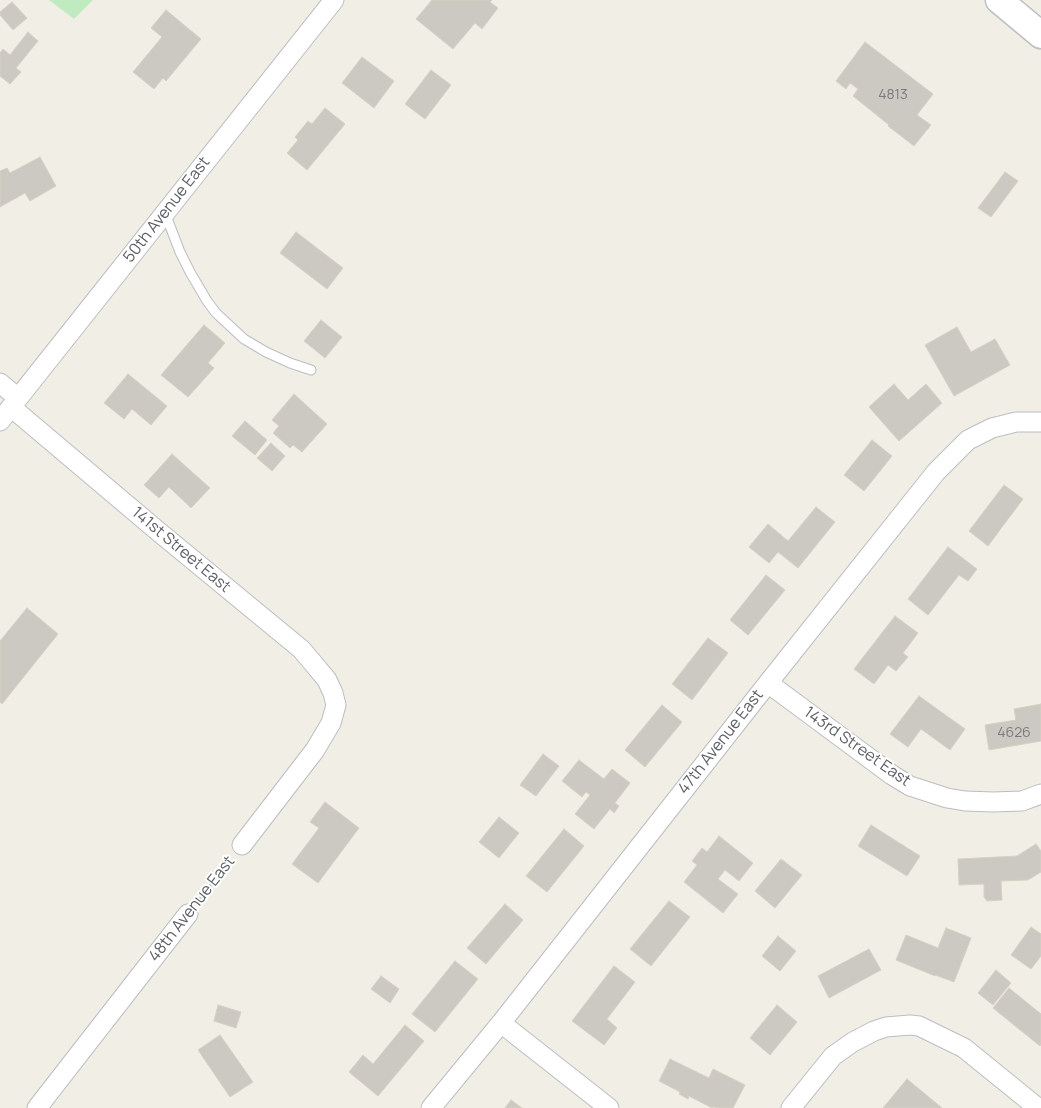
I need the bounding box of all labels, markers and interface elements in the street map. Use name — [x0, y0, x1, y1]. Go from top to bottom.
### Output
house number: 4813 — [878, 87, 908, 103]
street label: 50th Avenue East — [120, 153, 214, 267]
street label: 141st Street East — [128, 503, 234, 597]
street label: 47th Avenue East — [674, 686, 768, 798]
street label: 143rd Street East — [800, 703, 914, 791]
house number: 4626 — [997, 725, 1031, 741]
street label: 48th Avenue East — [145, 852, 239, 966]

